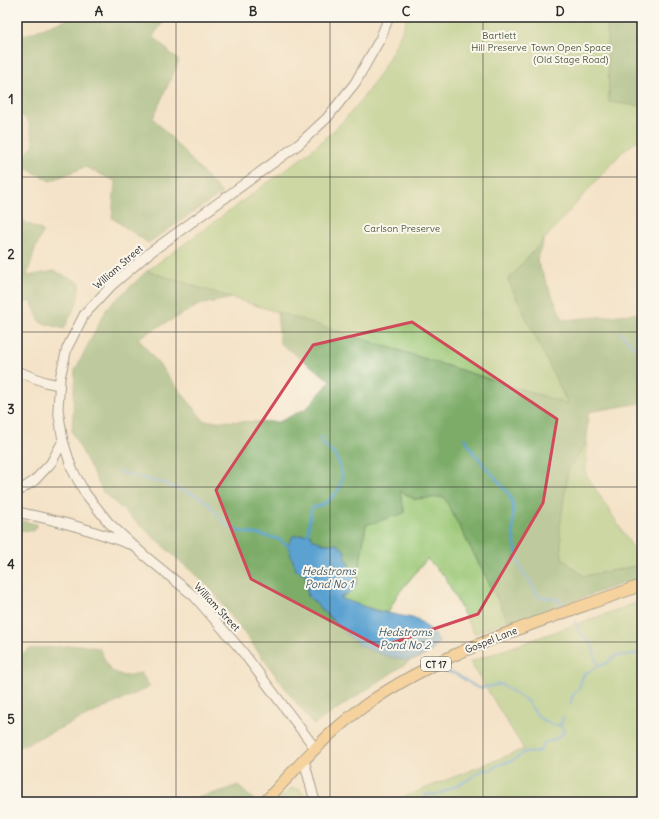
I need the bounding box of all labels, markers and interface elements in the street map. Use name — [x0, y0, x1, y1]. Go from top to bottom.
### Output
text: A — [95, 3, 104, 20]
text: B — [249, 3, 258, 20]
text: C — [402, 3, 411, 20]
text: D — [555, 3, 565, 20]
park label: Bartlett Hill Preserve — [471, 29, 527, 54]
park label: Town Open Space (Old Stage Road) — [531, 41, 611, 66]
text: 1 — [8, 91, 14, 108]
park label: Carlson Preserve — [364, 222, 440, 235]
street label: William Street — [90, 241, 146, 292]
text: 2 — [7, 246, 15, 263]
text: 3 — [7, 401, 15, 418]
text: 4 — [7, 556, 15, 573]
water label: Hedstroms Pond No 1 — [302, 564, 357, 591]
street label: William Street — [191, 580, 243, 634]
street label: Gospel Lane — [463, 624, 519, 656]
water label: Hedstroms Pond No 2 — [378, 625, 433, 652]
road number: CT 17 — [421, 657, 451, 671]
text: 5 — [7, 711, 15, 728]

